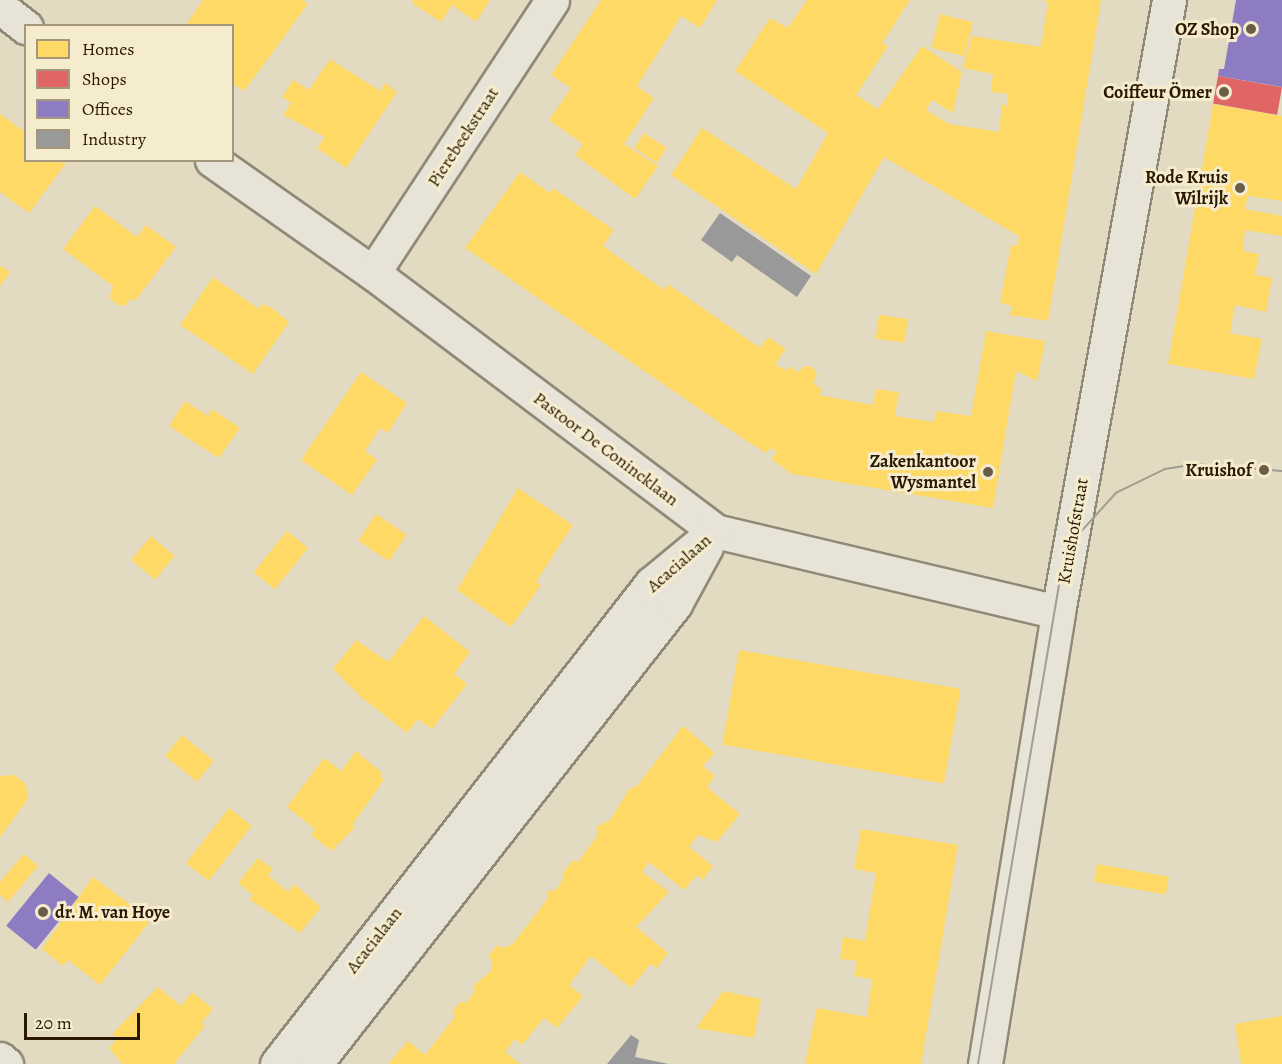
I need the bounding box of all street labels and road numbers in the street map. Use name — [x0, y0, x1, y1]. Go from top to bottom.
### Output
street label: Pierebeekstraat — [423, 83, 503, 191]
street label: Pastoor De Conincklaan — [529, 387, 683, 511]
street label: Kruishofstraat — [1053, 476, 1093, 586]
street label: Acacialaan — [642, 529, 716, 597]
street label: Acacialaan — [341, 903, 407, 977]

